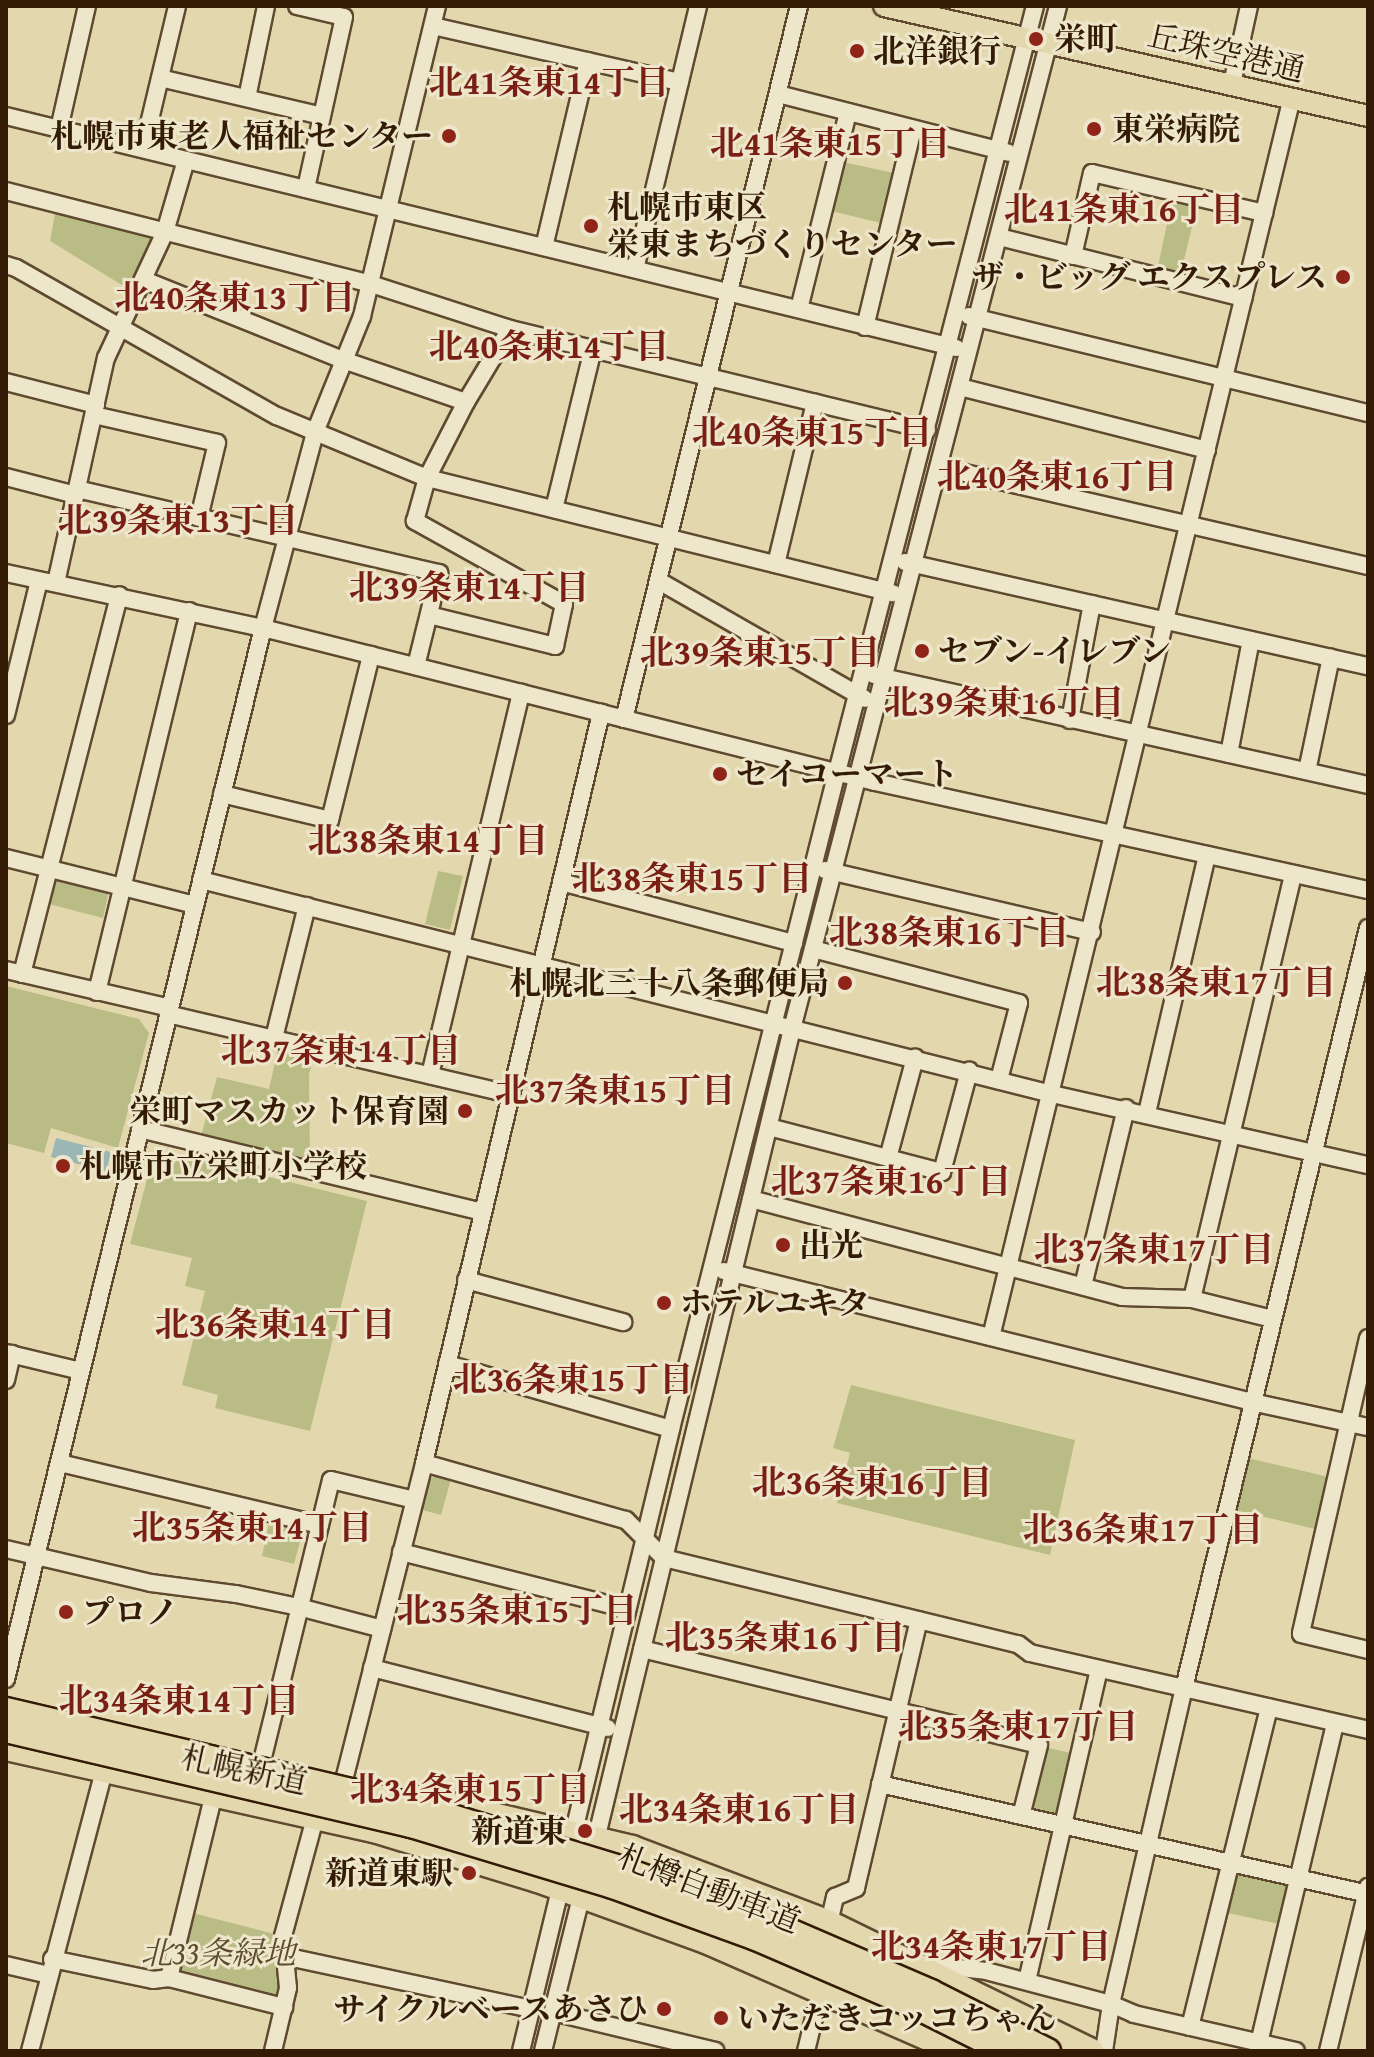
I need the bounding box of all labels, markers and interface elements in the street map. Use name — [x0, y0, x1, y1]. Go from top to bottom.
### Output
street label: 丘珠空港通 — [1144, 16, 1308, 90]
place label: 栄町 — [1054, 20, 1118, 58]
marker: 栄町 — [1025, 28, 1047, 50]
place label: 北洋銀行 — [873, 32, 1001, 70]
marker: 北洋銀行 — [848, 42, 866, 60]
district label: 北41条東14丁目 — [429, 62, 669, 102]
place label: 東栄病院 — [1112, 110, 1240, 148]
place label: 札幌市東老人福祉センター — [49, 117, 433, 155]
marker: 東栄病院 — [1083, 118, 1105, 140]
district label: 北41条東15丁目 — [710, 123, 950, 163]
marker: 札幌市東老人福祉センター — [440, 127, 458, 145]
place label: 札幌市東区 栄東まちづくりセンター — [607, 189, 959, 264]
district label: 北41条東16丁目 — [1004, 189, 1244, 229]
marker: 札幌市東区 栄東まちづくりセンター — [582, 217, 600, 235]
place label: ザ・ビッグ エクスプレス — [968, 258, 1327, 296]
marker: ザ・ビッグ エクスプレス — [1334, 268, 1352, 286]
district label: 北40条東13丁目 — [115, 277, 355, 317]
district label: 北40条東14丁目 — [429, 326, 669, 366]
district label: 北40条東15丁目 — [692, 412, 932, 452]
district label: 北40条東16丁目 — [937, 456, 1177, 496]
district label: 北39条東13丁目 — [58, 500, 298, 540]
district label: 北39条東14丁目 — [349, 567, 589, 607]
district label: 北39条東15丁目 — [640, 632, 880, 672]
place label: セブン-イレブン — [938, 632, 1174, 670]
marker: セブン-イレブン — [913, 642, 931, 660]
district label: 北39条東16丁目 — [884, 682, 1124, 722]
place label: セイコーマート — [736, 755, 960, 793]
marker: セイコーマート — [711, 765, 729, 783]
district label: 北38条東14丁目 — [308, 820, 548, 860]
district label: 北38条東15丁目 — [572, 858, 812, 898]
district label: 北38条東16丁目 — [829, 912, 1069, 952]
district label: 北38条東17丁目 — [1096, 962, 1336, 1002]
place label: 札幌北三十八条郵便局 — [509, 964, 829, 1002]
marker: 札幌北三十八条郵便局 — [836, 974, 854, 992]
district label: 北37条東14丁目 — [221, 1030, 461, 1070]
district label: 北37条東15丁目 — [495, 1070, 735, 1110]
place label: 栄町マスカット保育園 — [129, 1092, 449, 1130]
marker: 栄町マスカット保育園 — [456, 1102, 474, 1120]
place label: 札幌市立栄町小学校 — [79, 1147, 367, 1185]
marker: 札幌市立栄町小学校 — [54, 1157, 72, 1175]
district label: 北37条東16丁目 — [771, 1161, 1011, 1201]
place label: 出光 — [799, 1226, 863, 1264]
district label: 北37条東17丁目 — [1034, 1229, 1274, 1269]
marker: 出光 — [774, 1236, 792, 1254]
place label: ホテルユキタ — [680, 1284, 872, 1322]
marker: ホテルユキタ — [655, 1294, 673, 1312]
district label: 北36条東14丁目 — [155, 1304, 395, 1344]
district label: 北36条東15丁目 — [453, 1359, 693, 1399]
district label: 北36条東16丁目 — [752, 1462, 992, 1502]
district label: 北35条東14丁目 — [132, 1507, 372, 1547]
district label: 北36条東17丁目 — [1023, 1509, 1263, 1549]
district label: 北35条東15丁目 — [397, 1590, 637, 1630]
place label: プロノ — [82, 1593, 178, 1631]
marker: プロノ — [57, 1603, 75, 1621]
district label: 北35条東16丁目 — [665, 1617, 905, 1657]
district label: 北34条東14丁目 — [59, 1680, 299, 1720]
district label: 北35条東17丁目 — [898, 1706, 1138, 1746]
street label: 札幌新道 — [177, 1738, 311, 1802]
district label: 北34条東15丁目 — [350, 1769, 590, 1809]
district label: 北34条東16丁目 — [619, 1789, 859, 1829]
place label: 新道東 — [471, 1812, 567, 1850]
marker: 新道東 — [574, 1820, 596, 1842]
street label: 札樽自動車道 — [612, 1837, 806, 1941]
place label: 新道東駅 — [325, 1854, 453, 1892]
marker: 新道東駅 — [460, 1864, 478, 1882]
district label: 北34条東17丁目 — [871, 1926, 1111, 1966]
park label: 北33条緑地 — [141, 1934, 295, 1972]
place label: サイクルベースあさひ — [328, 1990, 648, 2028]
place label: いただきコッコちゃん — [737, 1999, 1057, 2037]
marker: サイクルベースあさひ — [655, 2000, 673, 2018]
marker: いただきコッコちゃん — [712, 2009, 730, 2027]

